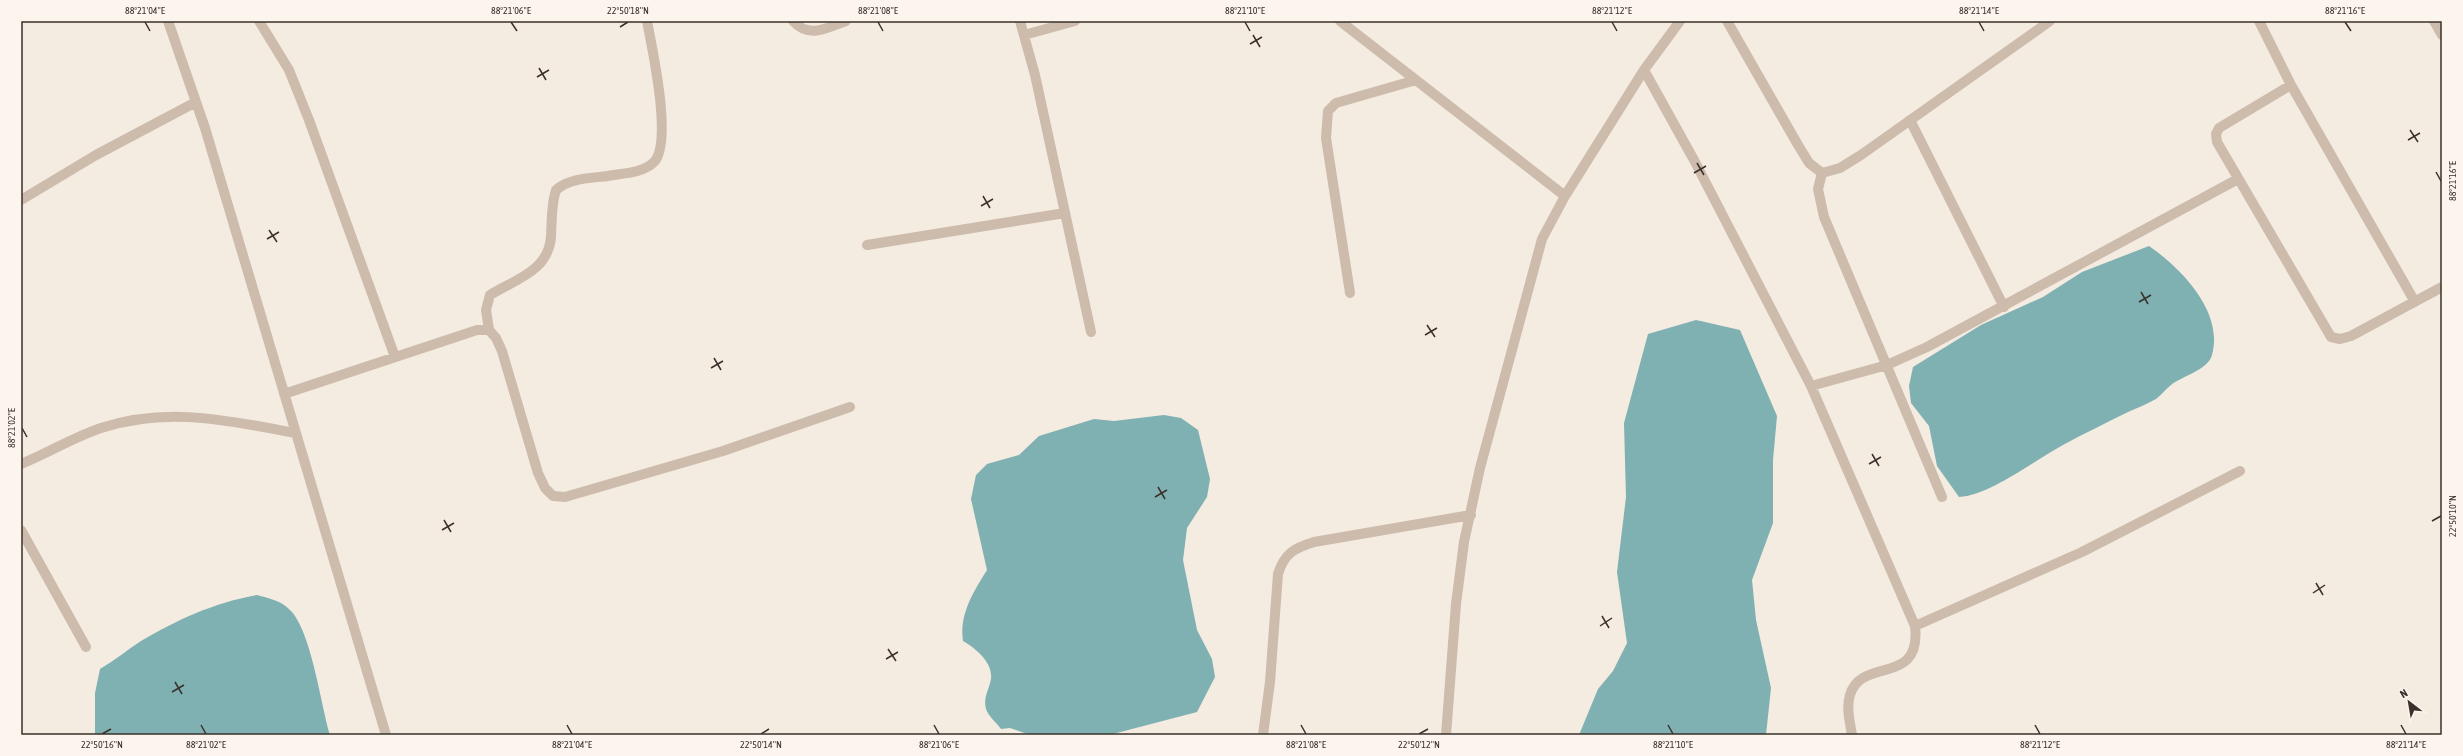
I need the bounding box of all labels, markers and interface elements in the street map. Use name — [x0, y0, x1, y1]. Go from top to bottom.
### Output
text: 88°21'04"E — [125, 5, 166, 16]
text: 88°21'06"E — [491, 5, 532, 16]
text: 22°50'18"N — [607, 5, 649, 16]
text: 88°21'08"E — [858, 5, 899, 16]
text: 88°21'10"E — [1225, 5, 1266, 16]
text: 88°21'12"E — [1592, 5, 1633, 16]
text: 88°21'14"E — [1959, 5, 2000, 16]
text: 88°21'16"E — [2325, 5, 2366, 16]
text: 88°21'16"E — [2447, 160, 2458, 201]
text: 88°21'02"E — [6, 407, 17, 448]
text: 22°50'10"N — [2447, 495, 2458, 537]
north arrow — [2389, 682, 2429, 722]
text: N — [2398, 687, 2410, 700]
text: 22°50'16"N — [81, 739, 123, 750]
text: 88°21'02"E — [186, 739, 227, 750]
text: 88°21'04"E — [552, 739, 593, 750]
text: 22°50'14"N — [740, 739, 782, 750]
text: 88°21'06"E — [919, 739, 960, 750]
text: 88°21'08"E — [1286, 739, 1327, 750]
text: 22°50'12"N — [1398, 739, 1440, 750]
text: 88°21'10"E — [1653, 739, 1694, 750]
text: 88°21'12"E — [2020, 739, 2061, 750]
text: 88°21'14"E — [2386, 739, 2427, 750]

